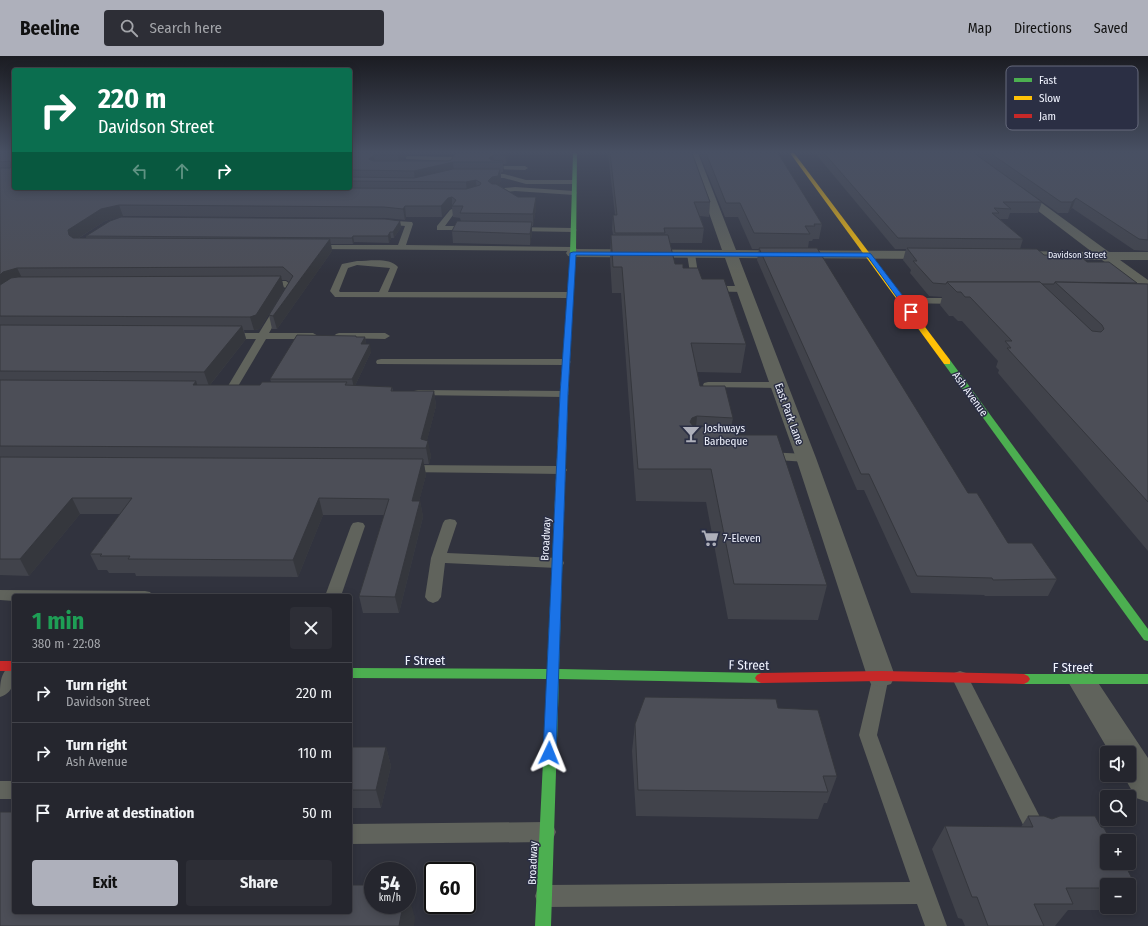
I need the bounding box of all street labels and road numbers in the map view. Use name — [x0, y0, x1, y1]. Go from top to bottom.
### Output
street label: Davidson Street — [1048, 250, 1106, 260]
street label: Ash Avenue — [949, 369, 991, 419]
street label: East Park Lane — [772, 381, 806, 447]
street label: Broadway — [538, 517, 554, 561]
street label: F Street — [405, 653, 446, 668]
street label: F Street — [729, 657, 770, 673]
street label: F Street — [1053, 660, 1094, 675]
street label: Broadway — [526, 841, 540, 885]

